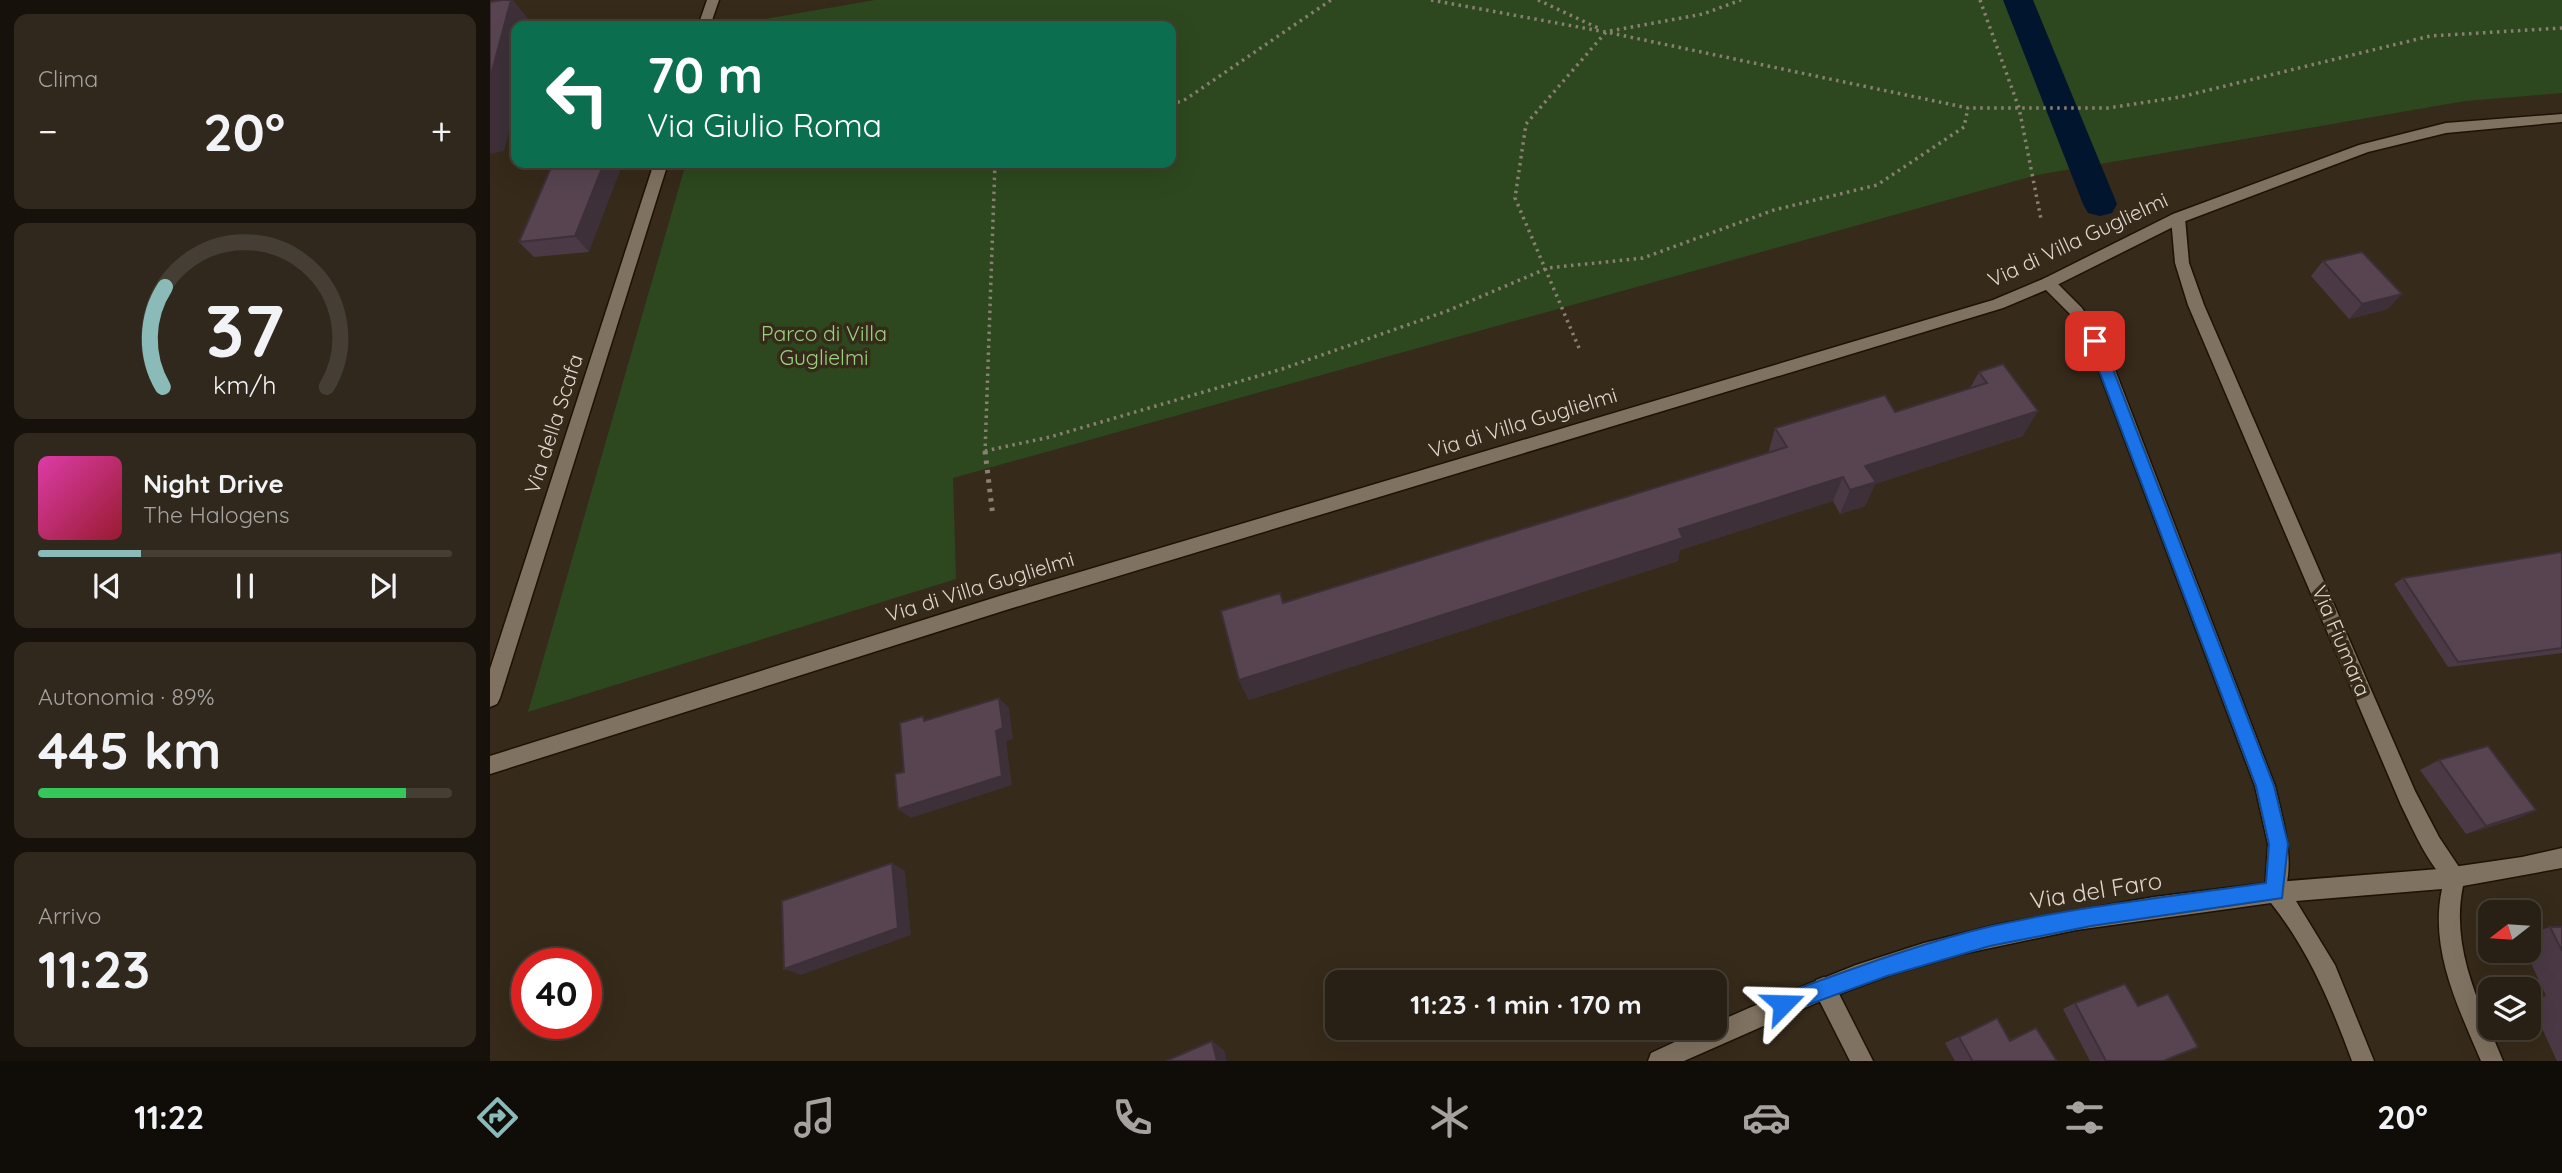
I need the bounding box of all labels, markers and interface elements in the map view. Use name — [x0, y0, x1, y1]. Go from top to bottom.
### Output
text: 70 m — [647, 44, 763, 105]
icon: left — [532, 49, 623, 140]
text: Clima — [38, 64, 98, 93]
text: 20° — [203, 99, 285, 164]
text: Via Giulio Roma — [647, 105, 882, 145]
text: − — [38, 107, 58, 155]
text: + — [431, 107, 452, 155]
street label: Via di Villa Guglielmi — [1983, 186, 2172, 292]
text: 37 — [205, 285, 285, 376]
pin — [2065, 311, 2125, 371]
park label: Parco di Villa Guglielmi — [761, 320, 887, 370]
icon: arrive — [2076, 322, 2114, 360]
street label: Via della Scafa — [518, 351, 588, 497]
text: km/h — [213, 369, 277, 400]
street label: Via di Villa Guglielmi — [1425, 381, 1620, 463]
text: Night Drive — [143, 467, 284, 500]
text: The Halogens — [143, 500, 290, 529]
street label: Via di Villa Guglielmi — [882, 545, 1077, 627]
icon: previous — [88, 567, 126, 605]
icon: pause — [226, 567, 264, 605]
icon: next — [364, 567, 402, 605]
street label: Via Fiumara — [2307, 581, 2377, 700]
text: Autonomia · 89% — [38, 682, 214, 711]
text: 445 km — [38, 717, 221, 782]
street label: Via del Faro — [2028, 865, 2164, 915]
north arrow — [2478, 900, 2541, 962]
map controls — [2478, 900, 2541, 1040]
text: Arrivo — [38, 901, 101, 930]
text: 11:23 — [38, 936, 150, 1001]
speed limit sign: 40 — [511, 948, 602, 1039]
position arrow — [1746, 967, 1820, 1041]
button: layers — [2478, 977, 2541, 1040]
text: 11:23 · 1 min · 170 m — [1410, 988, 1642, 1021]
icon: directions — [473, 1093, 522, 1142]
icon: music — [790, 1093, 839, 1142]
icon: phone — [1108, 1093, 1157, 1142]
icon: climate — [1425, 1093, 1474, 1142]
icon: car — [1742, 1093, 1791, 1142]
icon: filters — [2060, 1093, 2109, 1142]
text: 11:22 — [134, 1097, 204, 1137]
text: 20° — [2377, 1097, 2428, 1137]

